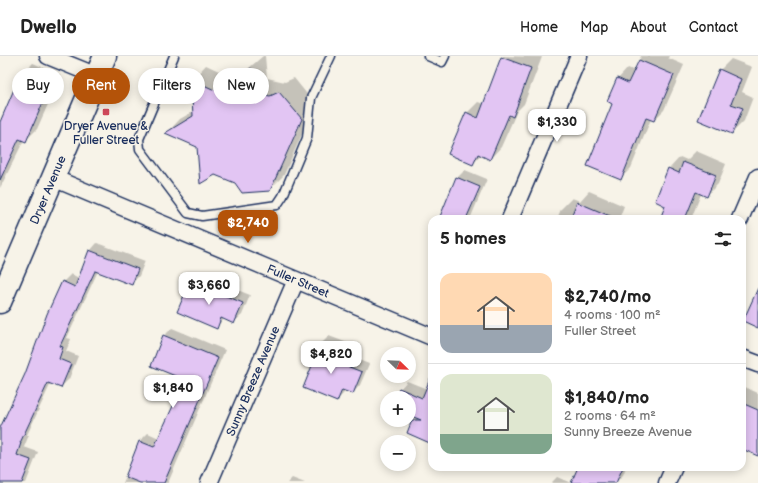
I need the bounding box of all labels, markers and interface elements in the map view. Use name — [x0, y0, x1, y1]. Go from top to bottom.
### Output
text: Dwello — [20, 16, 77, 39]
text: Home — [520, 19, 558, 36]
text: Map — [580, 19, 608, 36]
text: About — [630, 19, 667, 36]
text: Contact — [689, 19, 738, 36]
chip: Buy — [12, 68, 64, 104]
chip: Rent — [72, 68, 130, 104]
chip: Filters — [138, 68, 205, 104]
chip: New — [213, 68, 269, 104]
marker: Dryer Avenue & Fuller Street — [101, 107, 111, 117]
pin: $1,330 — [524, 109, 590, 143]
text: $1,330 — [537, 114, 577, 130]
place label: Dryer Avenue & Fuller Street — [64, 119, 148, 148]
street label: Dryer Avenue — [27, 154, 70, 227]
pin: $2,740 — [215, 210, 281, 244]
text: $2,740 — [227, 215, 269, 231]
icon: filters — [712, 228, 734, 250]
text: 5 homes — [440, 229, 506, 249]
street label: Fuller Street — [264, 262, 332, 301]
pin: $3,660 — [176, 272, 242, 306]
text: $3,660 — [188, 277, 230, 293]
text: $2,740/mo — [564, 287, 651, 307]
icon: home — [472, 289, 520, 337]
text: 4 rooms · 100 m² — [564, 307, 661, 323]
text: Fuller Street — [564, 323, 636, 339]
street label: Sunny Breeze Avenue — [223, 324, 283, 438]
pin: $4,820 — [298, 341, 364, 375]
text: $4,820 — [310, 346, 352, 362]
north arrow — [380, 347, 416, 383]
map controls — [380, 347, 416, 471]
pin: $1,840 — [140, 375, 206, 409]
text: $1,840 — [153, 380, 193, 396]
text: $1,840/mo — [564, 388, 649, 408]
icon: home — [472, 390, 520, 438]
button: + — [380, 391, 416, 427]
text: 2 rooms · 64 m² — [564, 408, 656, 424]
text: Sunny Breeze Avenue — [564, 424, 692, 440]
button: − — [380, 435, 416, 471]

